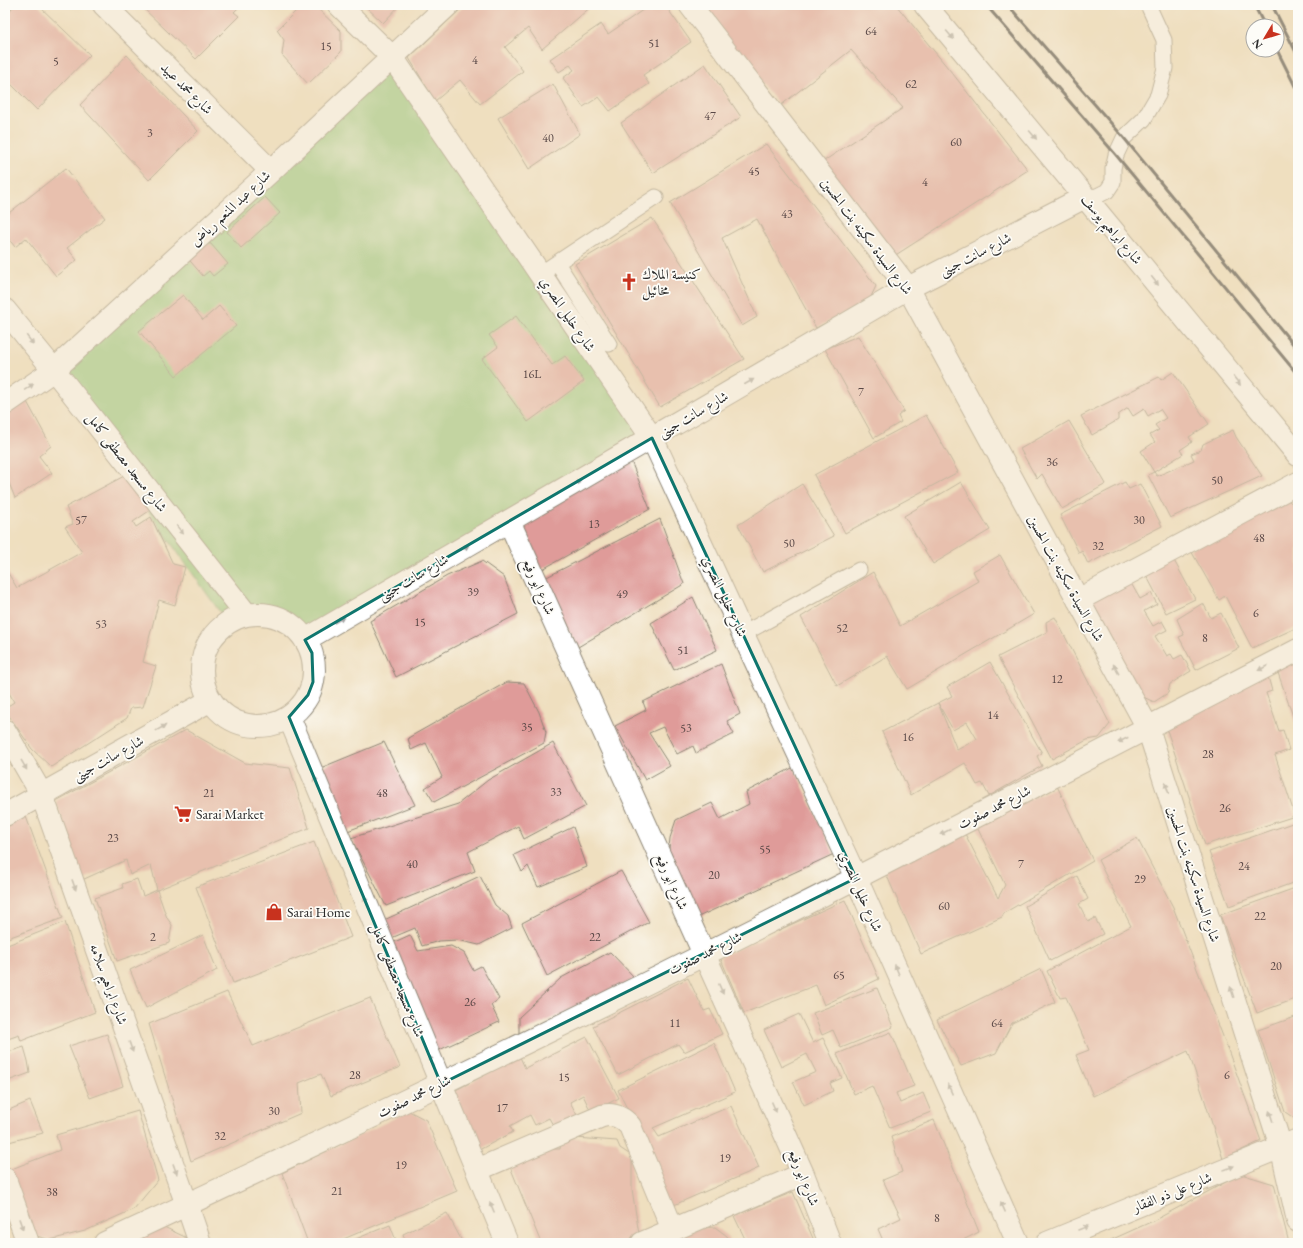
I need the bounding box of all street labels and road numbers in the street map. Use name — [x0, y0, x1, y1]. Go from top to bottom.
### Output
street label: شارع محمد عبيد — [155, 58, 217, 120]
street label: شارع عبد المنعم رياض — [186, 166, 277, 253]
street label: شارع السيدة سكينه بنت الحسين — [815, 174, 917, 300]
street label: شارع ابراهيم يوسف — [1074, 190, 1147, 271]
street label: شارع سانت جينى — [936, 228, 1015, 283]
street label: شارع خليل المصري — [534, 273, 600, 357]
street label: شارع سانت جينى — [655, 387, 733, 444]
street label: شارع مسجد مصطفى كامل — [80, 409, 171, 517]
street label: شارع السيدة سكينه بنت الحسين — [1021, 512, 1108, 646]
street label: شارع سانت جينى — [375, 550, 453, 607]
street label: شارع خليل المصري — [696, 553, 752, 641]
street label: شارع ابو رفيع — [514, 555, 560, 619]
street label: شارع سانت جينى — [69, 731, 148, 788]
street label: شارع محمد صفوت — [954, 781, 1035, 836]
street label: شارع السيدة سكينه بنت الحسين — [1161, 804, 1225, 945]
street label: شارع خليل المصري — [832, 848, 887, 936]
street label: شارع ابو رفيع — [647, 850, 693, 914]
street label: شارع مسجد مصطفى كامل — [364, 920, 429, 1041]
street label: شارع محمد صفوت — [665, 927, 746, 981]
street label: شارع ابراهيم سلامه — [81, 941, 132, 1029]
street label: شارع محمد صفوت — [374, 1070, 455, 1124]
street label: شارع ابو رفيع — [780, 1146, 824, 1210]
street label: شارع على ذو الفقار — [1128, 1168, 1216, 1220]

